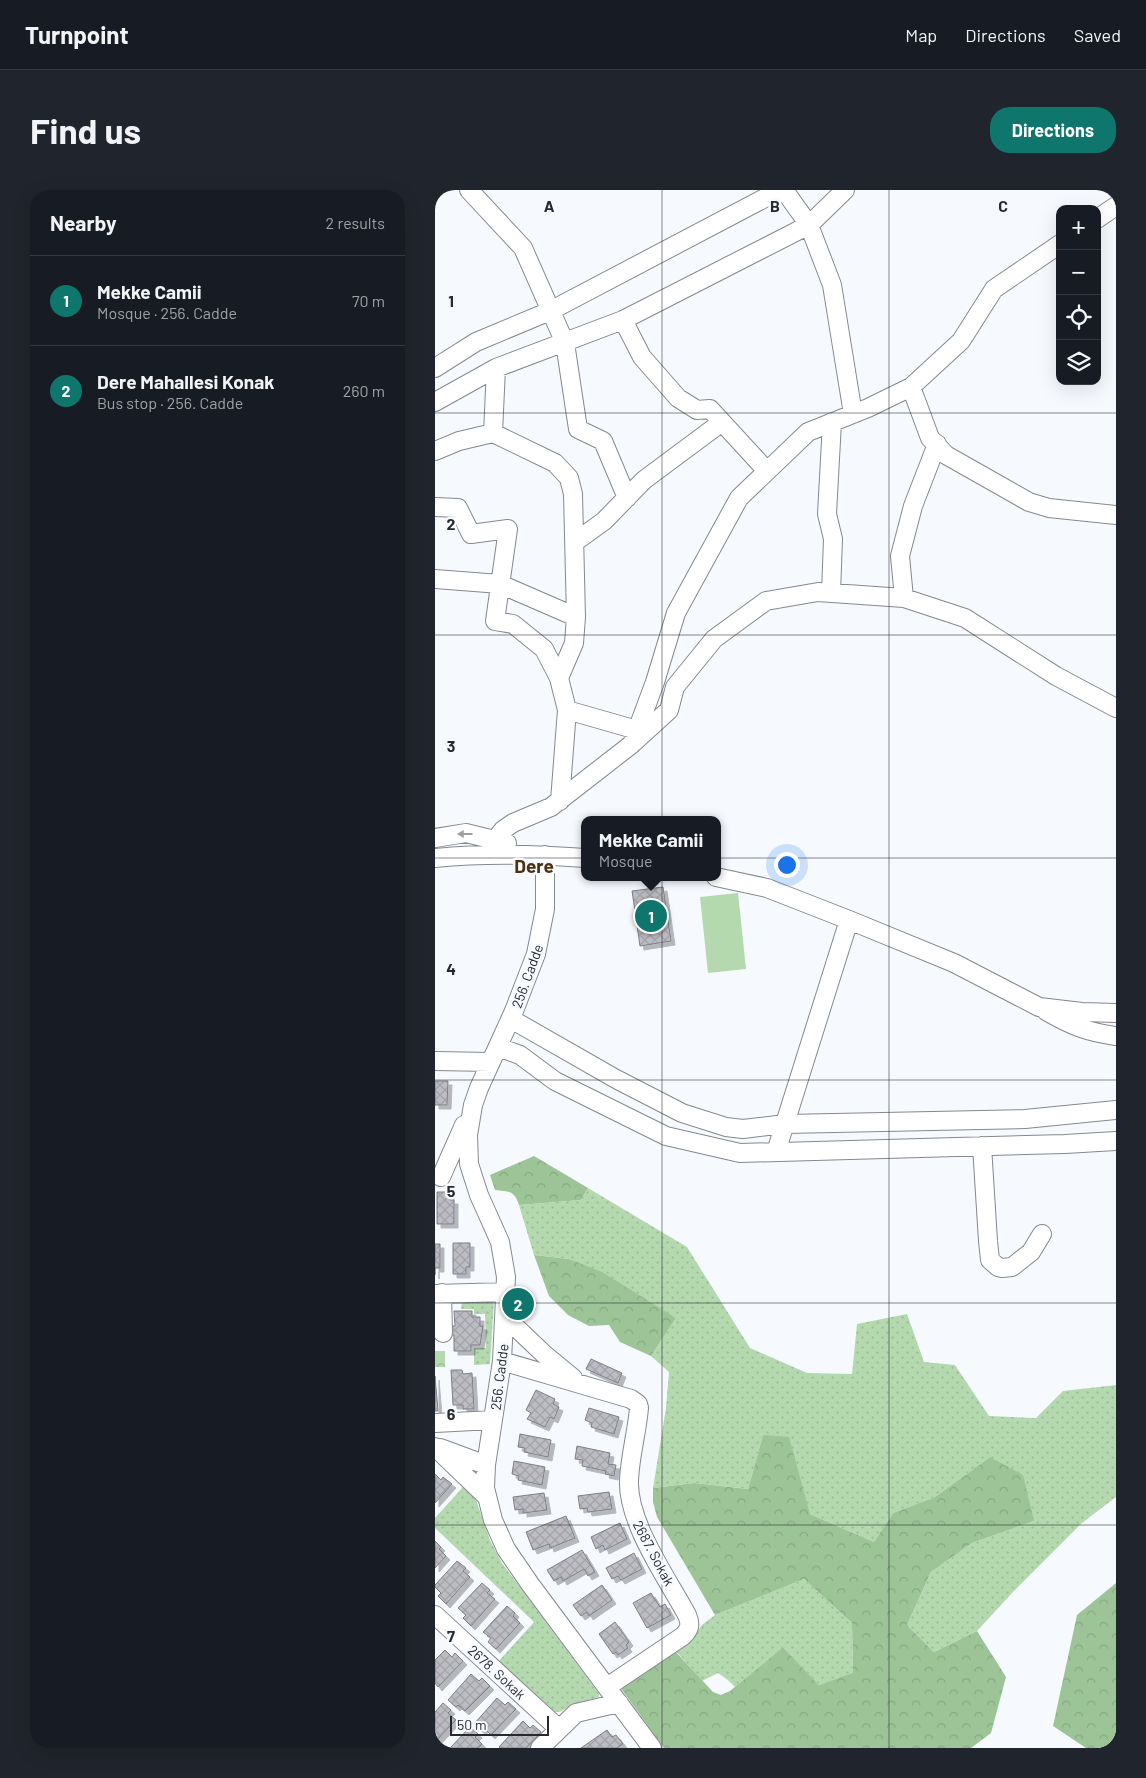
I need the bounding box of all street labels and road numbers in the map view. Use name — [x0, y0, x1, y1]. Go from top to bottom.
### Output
street label: 256. Cadde — [508, 942, 546, 1010]
street label: 256. Cadde — [486, 1343, 512, 1411]
street label: 2687. Sokak — [630, 1517, 678, 1589]
street label: 2678. Sokak — [465, 1641, 529, 1703]

